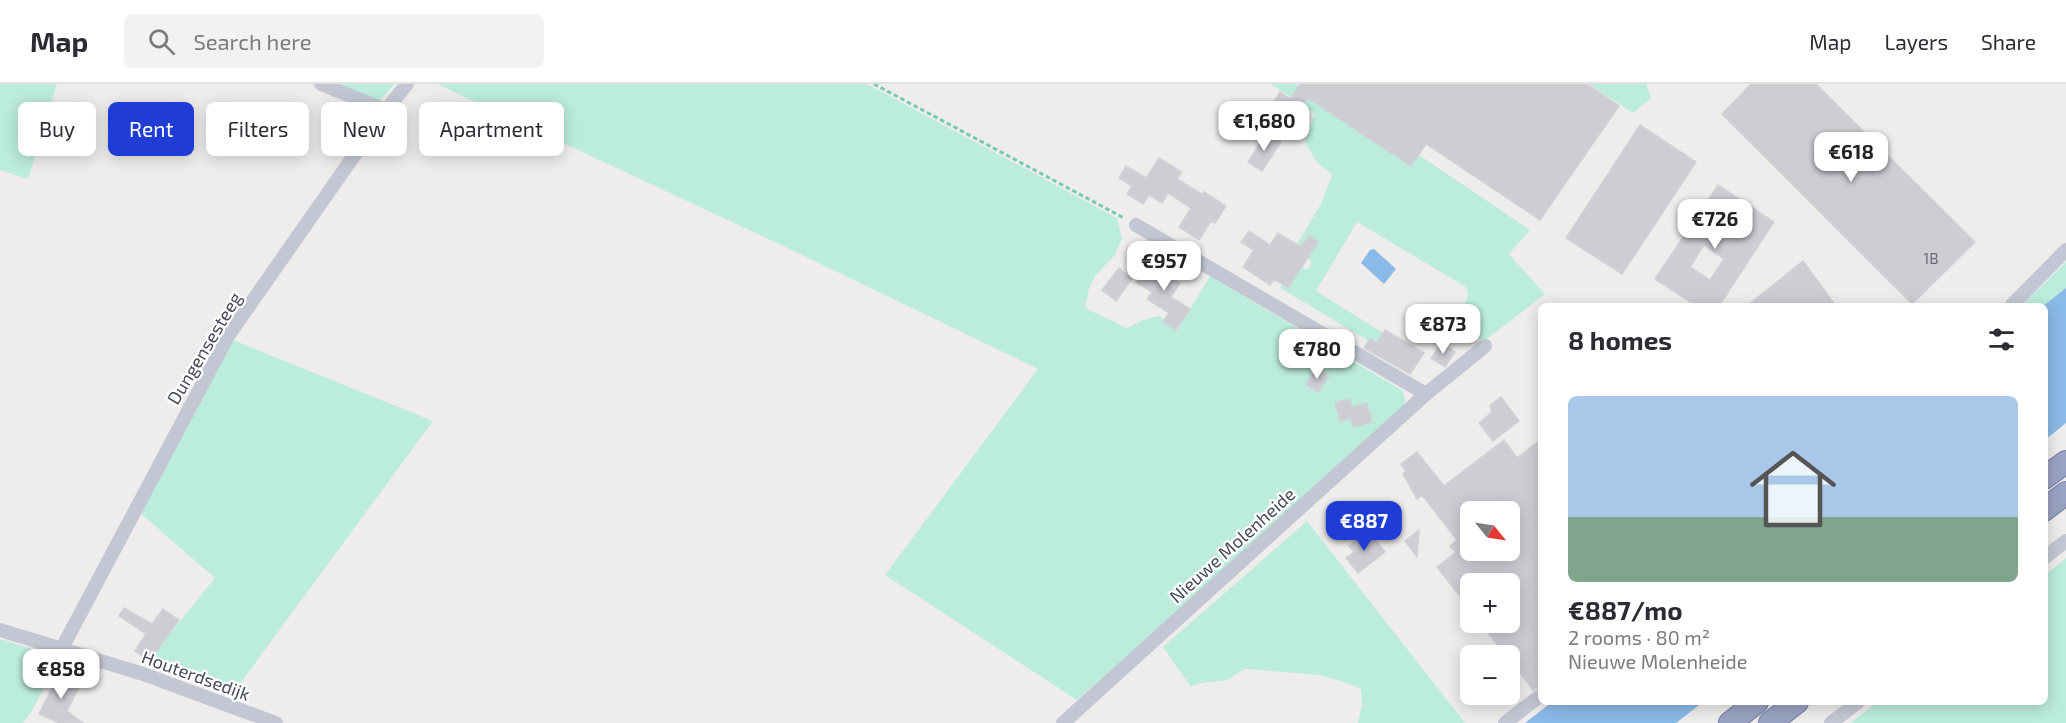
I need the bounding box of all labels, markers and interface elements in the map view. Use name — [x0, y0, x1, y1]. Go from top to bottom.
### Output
search box — [124, 14, 544, 68]
text: Map — [30, 24, 88, 58]
icon: search — [145, 25, 178, 58]
text: Search here — [193, 28, 312, 54]
text: Map — [1809, 29, 1851, 54]
text: Layers — [1884, 29, 1948, 54]
text: Share — [1981, 29, 2036, 54]
pin: €1,680 — [1215, 101, 1313, 152]
chip: Buy — [18, 102, 96, 156]
chip: Rent — [108, 102, 194, 156]
chip: Filters — [206, 102, 309, 156]
chip: New — [321, 102, 407, 156]
chip: Apartment — [419, 102, 564, 156]
text: €1,680 — [1232, 108, 1296, 132]
pin: €618 — [1815, 132, 1887, 183]
text: €618 — [1828, 139, 1874, 163]
pin: €726 — [1679, 199, 1751, 250]
text: €726 — [1692, 206, 1738, 230]
pin: €957 — [1128, 241, 1200, 292]
text: €957 — [1141, 248, 1187, 272]
house number: 1B — [1923, 249, 1939, 267]
street label: Dungensesteeg — [162, 288, 246, 408]
pin: €873 — [1407, 304, 1479, 355]
text: €873 — [1419, 311, 1467, 335]
icon: filters — [1985, 323, 2018, 356]
text: 8 homes — [1568, 324, 1672, 355]
pin: €780 — [1281, 329, 1353, 380]
text: €780 — [1293, 336, 1341, 360]
icon: home — [1739, 435, 1847, 543]
street label: Nieuwe Molenheide — [1165, 483, 1299, 607]
pin: €887 — [1328, 501, 1400, 552]
north arrow — [1460, 501, 1520, 561]
map controls — [1460, 501, 1520, 705]
text: €887 — [1340, 508, 1388, 532]
button: + — [1460, 573, 1520, 633]
text: €887/mo — [1568, 594, 1683, 625]
text: 2 rooms · 80 m² — [1568, 625, 1710, 649]
street label: Houterdsedijk — [139, 645, 253, 705]
button: − — [1460, 645, 1520, 705]
pin: €858 — [25, 649, 97, 700]
text: Nieuwe Molenheide — [1568, 649, 1748, 673]
text: €858 — [37, 656, 85, 680]

